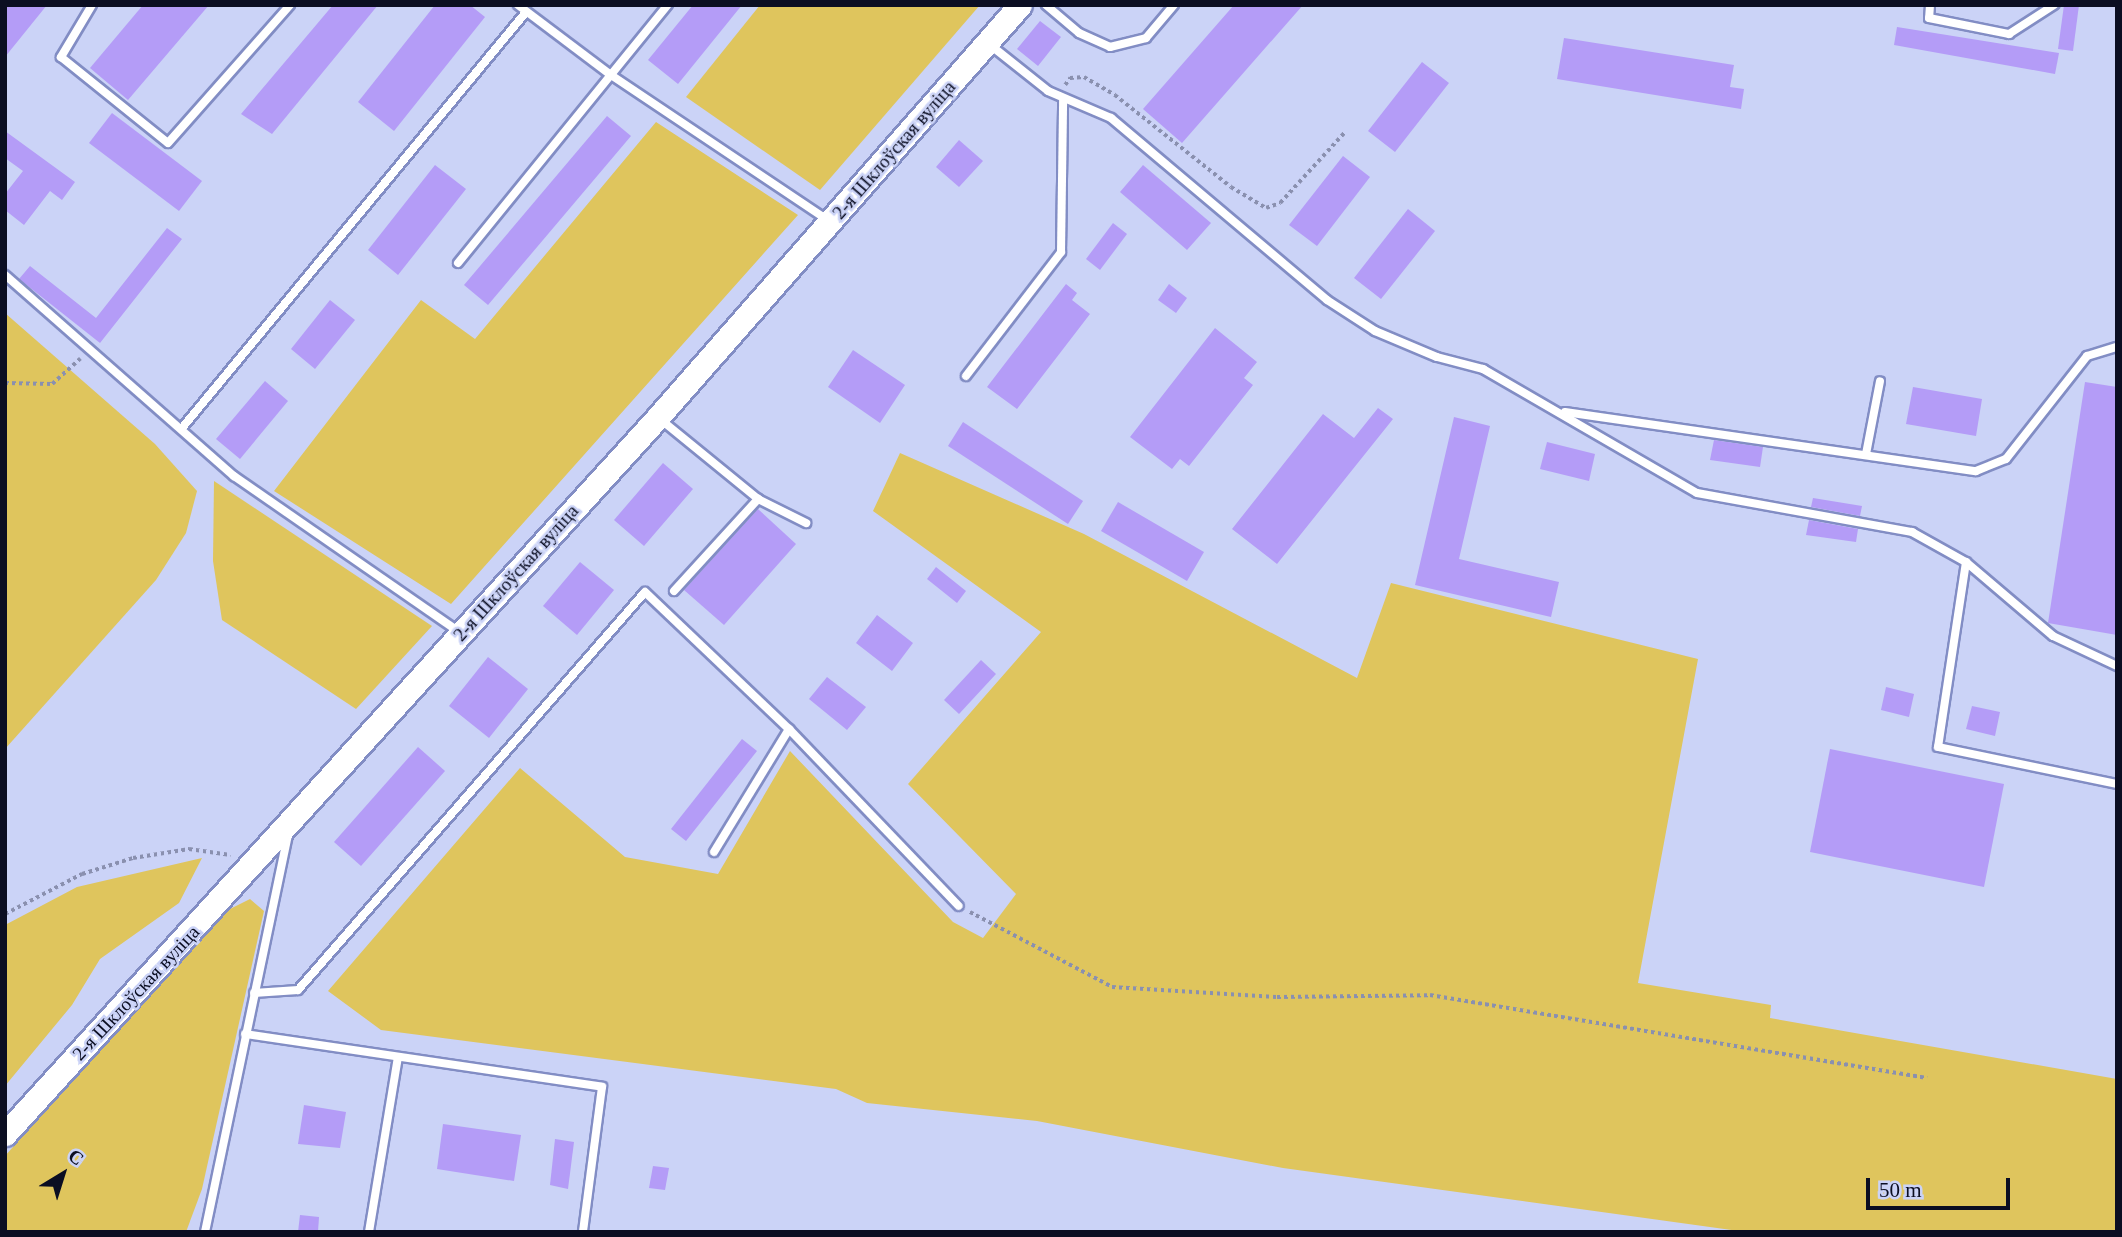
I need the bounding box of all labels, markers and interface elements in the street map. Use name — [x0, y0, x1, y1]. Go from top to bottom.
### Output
street label: 2-я Шклоўская вуліца — [828, 76, 960, 224]
street label: 2-я Шклоўская вуліца — [449, 500, 583, 646]
street label: 2-я Шклоўская вуліца — [68, 921, 204, 1065]
north arrow — [28, 1139, 98, 1209]
text: С — [64, 1145, 88, 1170]
scale bar — [1870, 1164, 2014, 1208]
text: 50 m — [1879, 1178, 1922, 1202]

